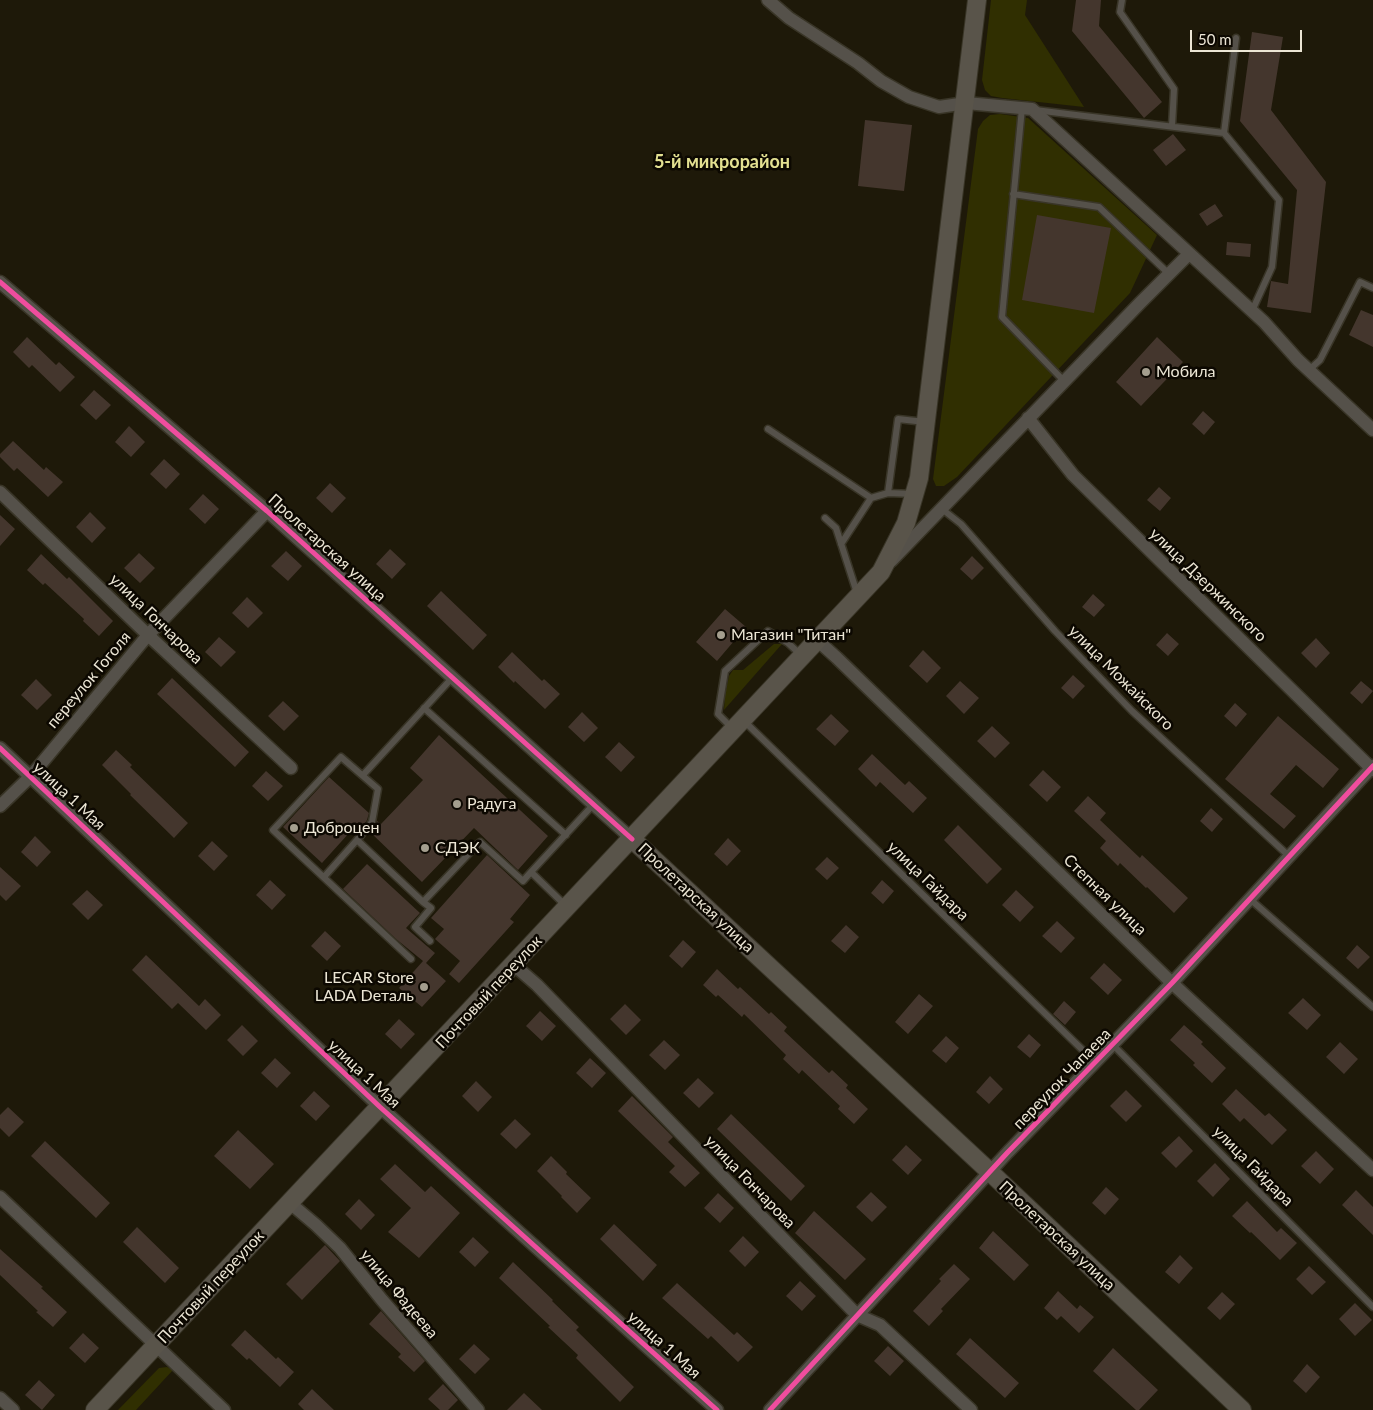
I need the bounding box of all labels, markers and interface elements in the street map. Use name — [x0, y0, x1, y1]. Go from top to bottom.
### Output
scale bar — [1193, 20, 1306, 52]
text: 50 m — [1198, 30, 1232, 48]
district label: 5-й микрорайон — [654, 151, 790, 173]
place label: Мобила — [1156, 362, 1216, 382]
marker: Мобила — [1140, 366, 1152, 378]
street label: Пролетарская улица — [264, 490, 390, 606]
street label: улица Дзержинского — [1145, 524, 1271, 646]
street label: улица Гончарова — [106, 570, 206, 668]
street label: улица Можайского — [1064, 621, 1178, 735]
place label: Магазин "Титан" — [731, 625, 851, 645]
street label: переулок Гоголя — [43, 628, 135, 732]
marker: Магазин "Титан" — [715, 629, 727, 641]
street label: улица 1 Мая — [29, 758, 109, 834]
place label: Радуга — [467, 794, 517, 814]
marker: Радуга — [451, 798, 463, 810]
place label: Доброцен — [304, 818, 380, 838]
marker: Доброцен — [288, 822, 300, 834]
street label: улица Гайдара — [883, 837, 973, 925]
place label: СДЭК — [435, 838, 480, 858]
street label: Пролетарская улица — [634, 839, 758, 957]
marker: СДЭК — [419, 842, 431, 854]
street label: Степная улица — [1059, 851, 1151, 939]
street label: Почтовый переулок — [432, 932, 546, 1052]
place label: LECAR Store LADA Dеталь — [315, 968, 414, 1006]
marker: LECAR Store LADA Dеталь — [418, 981, 430, 993]
street label: переулок Чапаева — [1009, 1025, 1115, 1133]
street label: улица 1 Мая — [324, 1036, 404, 1112]
street label: улица Гайдара — [1209, 1122, 1297, 1210]
street label: улица Гончарова — [701, 1132, 799, 1232]
street label: Пролетарская улица — [995, 1177, 1119, 1295]
street label: Почтовый переулок — [154, 1227, 268, 1347]
street label: улица Фадеева — [356, 1245, 442, 1343]
street label: улица 1 Мая — [624, 1307, 704, 1383]

